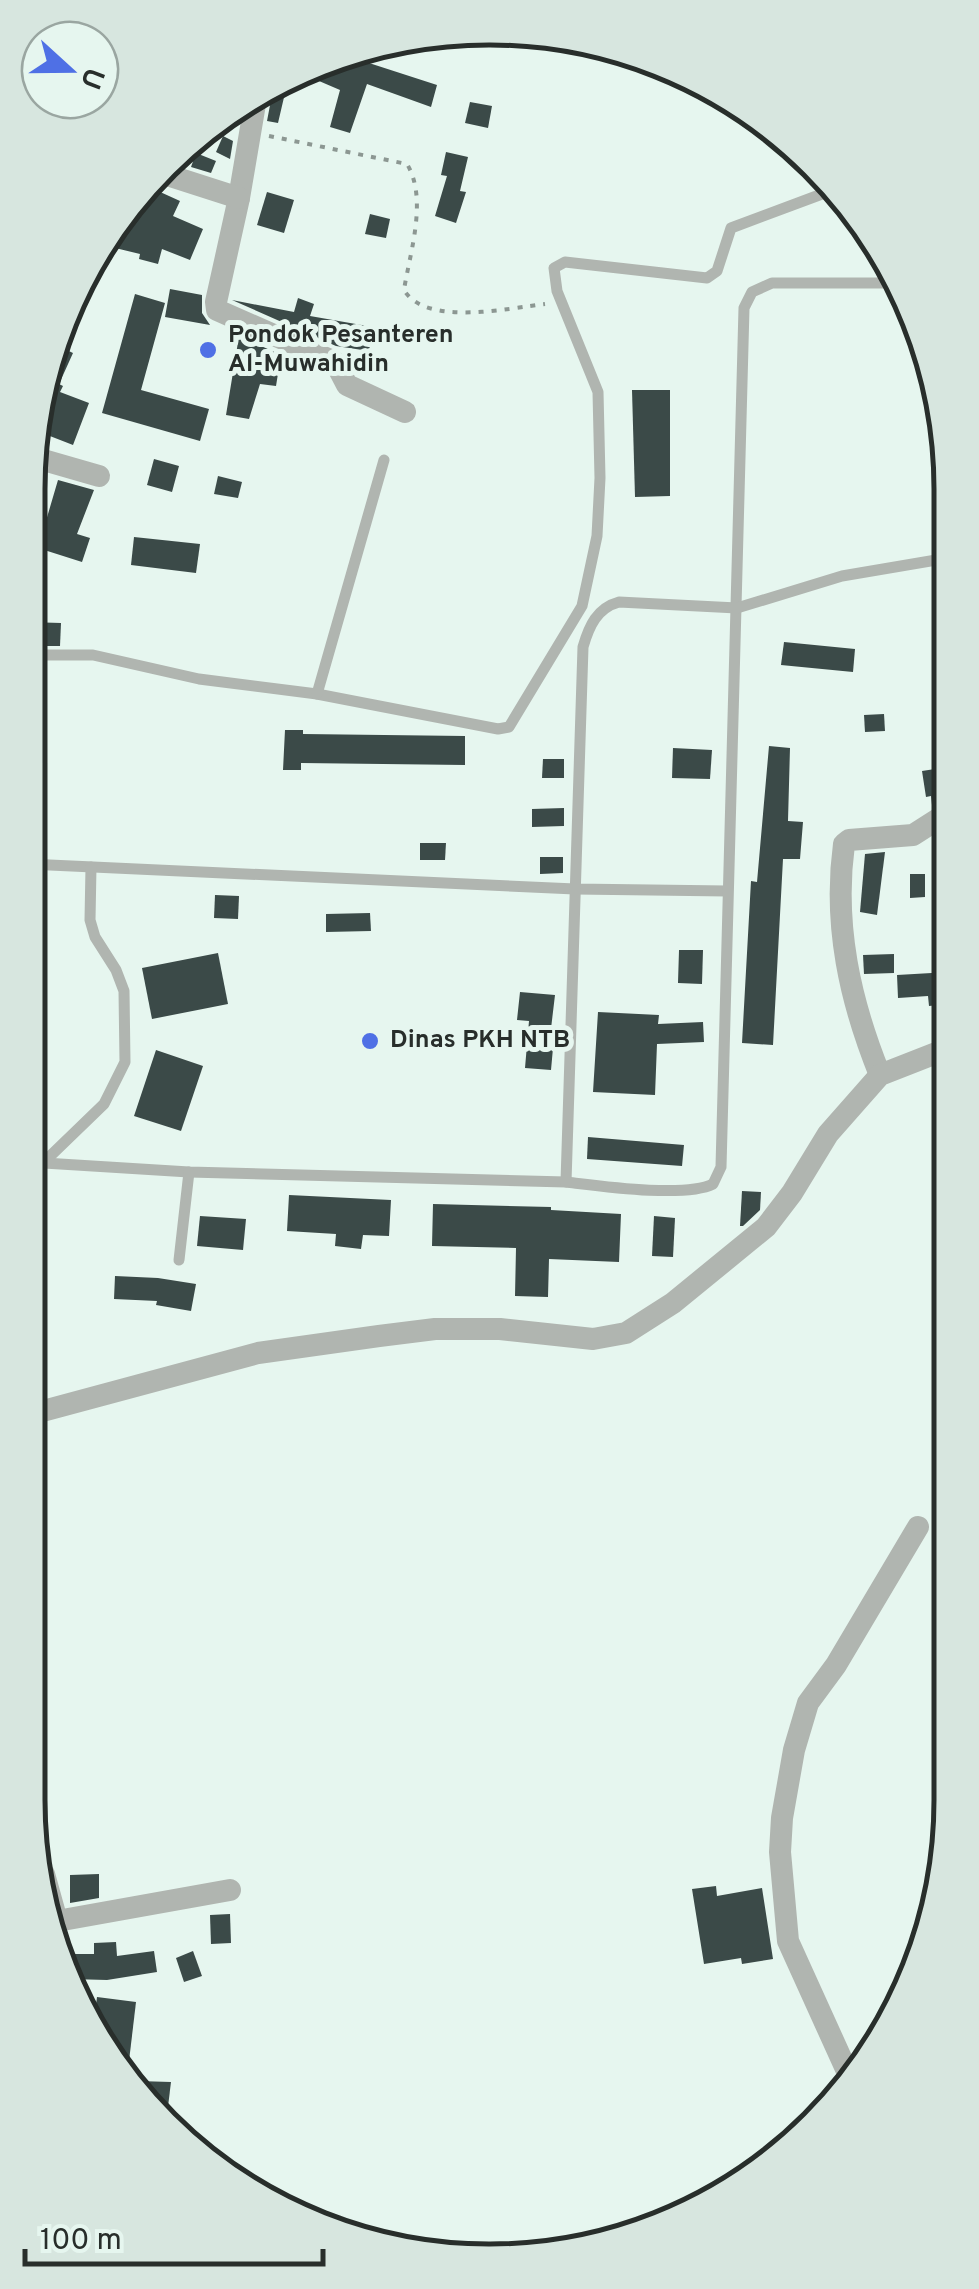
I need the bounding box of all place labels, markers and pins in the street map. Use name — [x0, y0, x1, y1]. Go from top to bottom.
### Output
place label: Pondok Pesanteren Al-Muwahidin — [228, 320, 454, 381]
marker: Pondok Pesanteren Al-Muwahidin — [197, 339, 219, 361]
place label: Dinas PKH NTB — [390, 1025, 570, 1057]
marker: Dinas PKH NTB — [359, 1030, 381, 1052]

